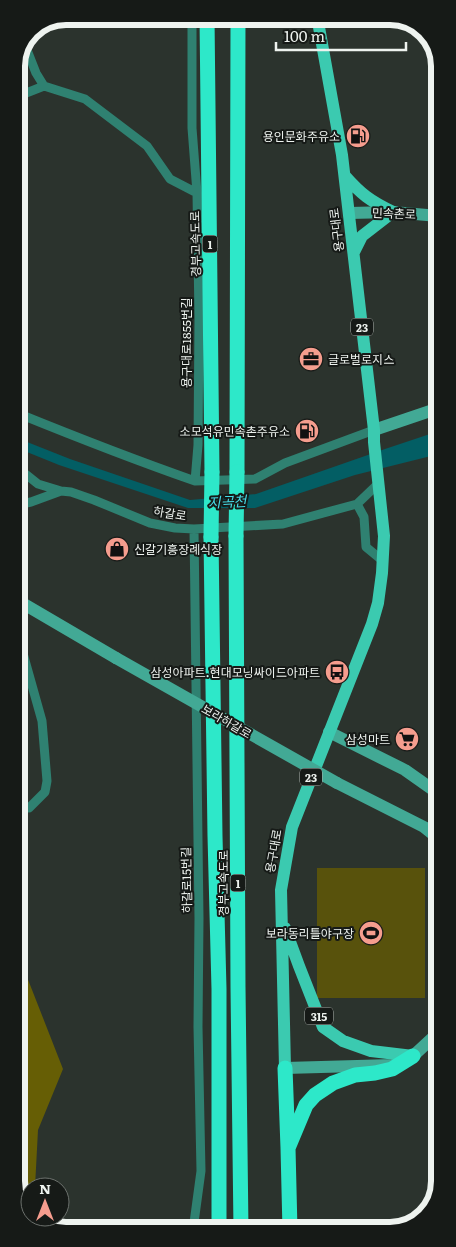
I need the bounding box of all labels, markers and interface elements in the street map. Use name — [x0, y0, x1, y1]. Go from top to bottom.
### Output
scale bar — [276, 20, 406, 52]
text: 100 m — [284, 24, 325, 47]
fuel station icon: 용인문화주유소 — [345, 123, 371, 149]
place label: 용인문화주유소 — [263, 127, 340, 145]
street label: 민속촌로 — [372, 203, 416, 223]
street label: 용구대로 — [324, 207, 348, 253]
street label: 경부고속도로 — [185, 211, 205, 277]
road number: 1 — [202, 235, 218, 252]
street label: 용구대로1855번길 — [177, 298, 195, 388]
road number: 23 — [351, 318, 373, 336]
office icon: 글로벌로지스 — [298, 346, 324, 372]
place label: 글로벌로지스 — [328, 350, 394, 368]
fuel station icon: 소모석유민속촌주유소 — [294, 418, 320, 444]
place label: 소모석유민속촌주유소 — [180, 422, 290, 440]
water label: 지곡천 — [207, 490, 248, 512]
street label: 하갈로 — [152, 502, 188, 524]
shop icon: 신갈기흥장례식장 — [104, 536, 130, 562]
place label: 신갈기흥장례식장 — [134, 540, 222, 558]
bus stop icon: 삼성아파트.현대모닝싸이드아파트 — [324, 659, 350, 685]
place label: 삼성아파트.현대모닝싸이드아파트 — [150, 663, 320, 681]
street label: 보라하갈로 — [199, 699, 255, 743]
supermarket icon: 삼성마트 — [394, 726, 420, 752]
place label: 삼성마트 — [346, 730, 390, 748]
road number: 23 — [300, 769, 322, 786]
street label: 용구대로 — [260, 828, 286, 874]
street label: 하갈로15번길 — [176, 847, 196, 913]
street label: 경부고속도로 — [214, 850, 232, 916]
road number: 1 — [230, 874, 246, 891]
sports icon: 보라동리틀야구장 — [358, 920, 384, 946]
place label: 보라동리틀야구장 — [266, 924, 354, 942]
road number: 315 — [305, 1008, 333, 1024]
north arrow — [20, 1177, 70, 1227]
text: N — [39, 1178, 51, 1198]

